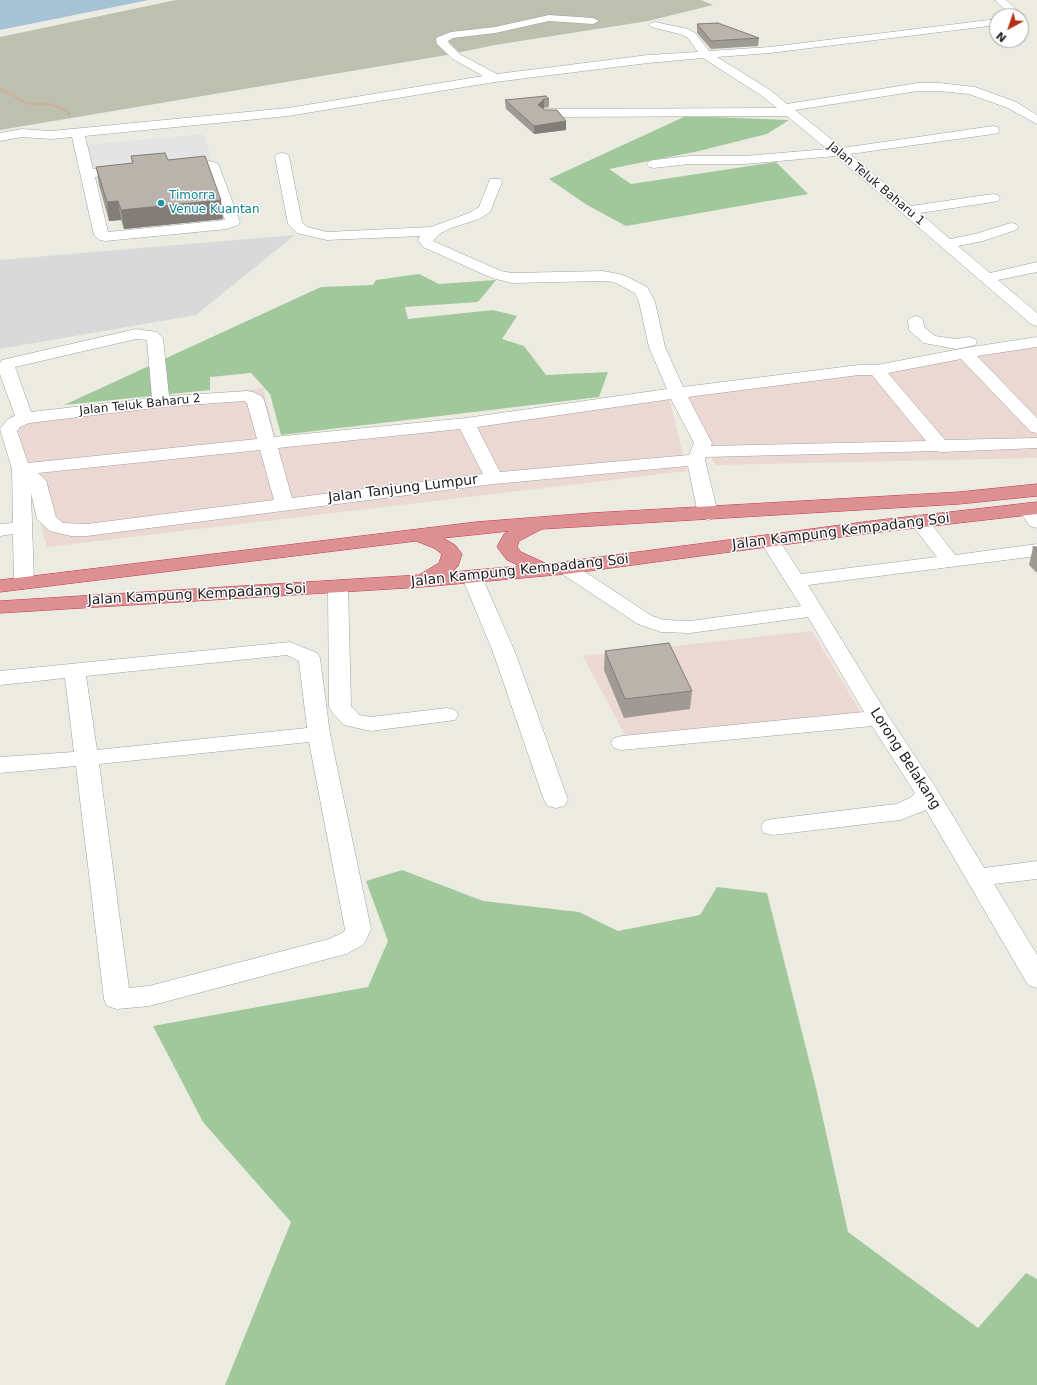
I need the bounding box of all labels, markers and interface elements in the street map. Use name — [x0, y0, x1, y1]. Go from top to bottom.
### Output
north arrow — [989, 8, 1029, 48]
text: N — [994, 29, 1009, 45]
street label: Jalan Teluk Baharu 1 — [825, 139, 927, 229]
place label: Timorra Venue Kuantan — [169, 189, 260, 217]
marker: Timorra Venue Kuantan — [156, 198, 166, 208]
street label: Jalan Teluk Baharu 2 — [79, 391, 201, 419]
street label: Jalan Tanjung Lumpur — [327, 471, 479, 507]
street label: Jalan Kampung Kempadang Soi — [731, 510, 951, 554]
street label: Jalan Kampung Kempadang Soi — [410, 551, 630, 591]
street label: Jalan Kampung Kempadang Soi — [87, 581, 307, 609]
street label: Lorong Belakang — [866, 705, 944, 813]

